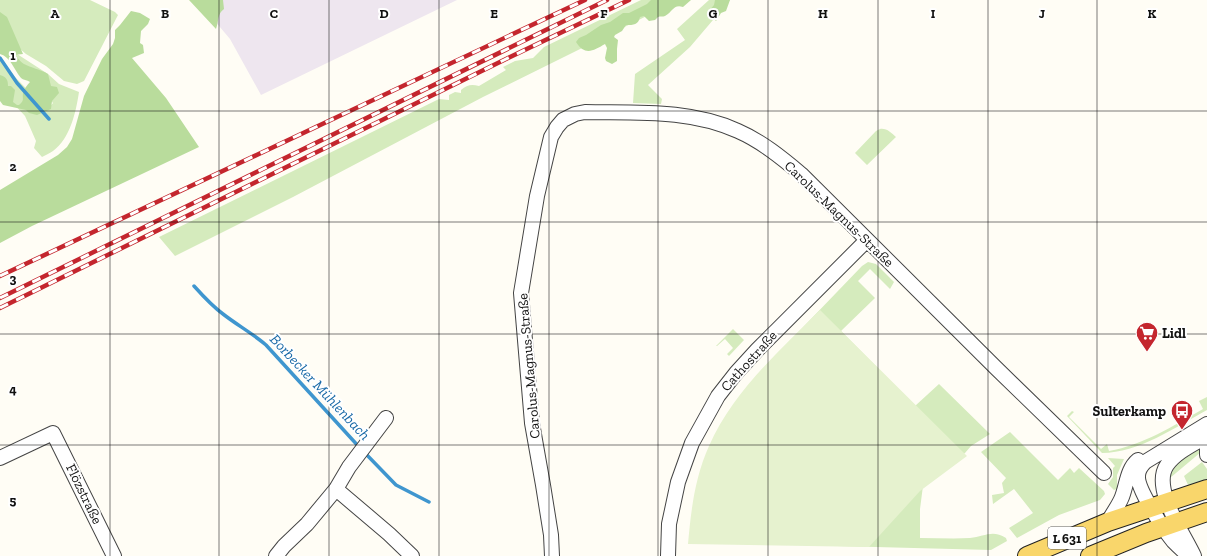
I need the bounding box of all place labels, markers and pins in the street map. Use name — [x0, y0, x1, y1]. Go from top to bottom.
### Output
supermarket icon: Lidl — [1134, 320, 1160, 353]
place label: Lidl — [1162, 325, 1186, 342]
bus stop icon: Sulterkamp — [1169, 398, 1195, 431]
place label: Sulterkamp — [1093, 403, 1166, 420]

